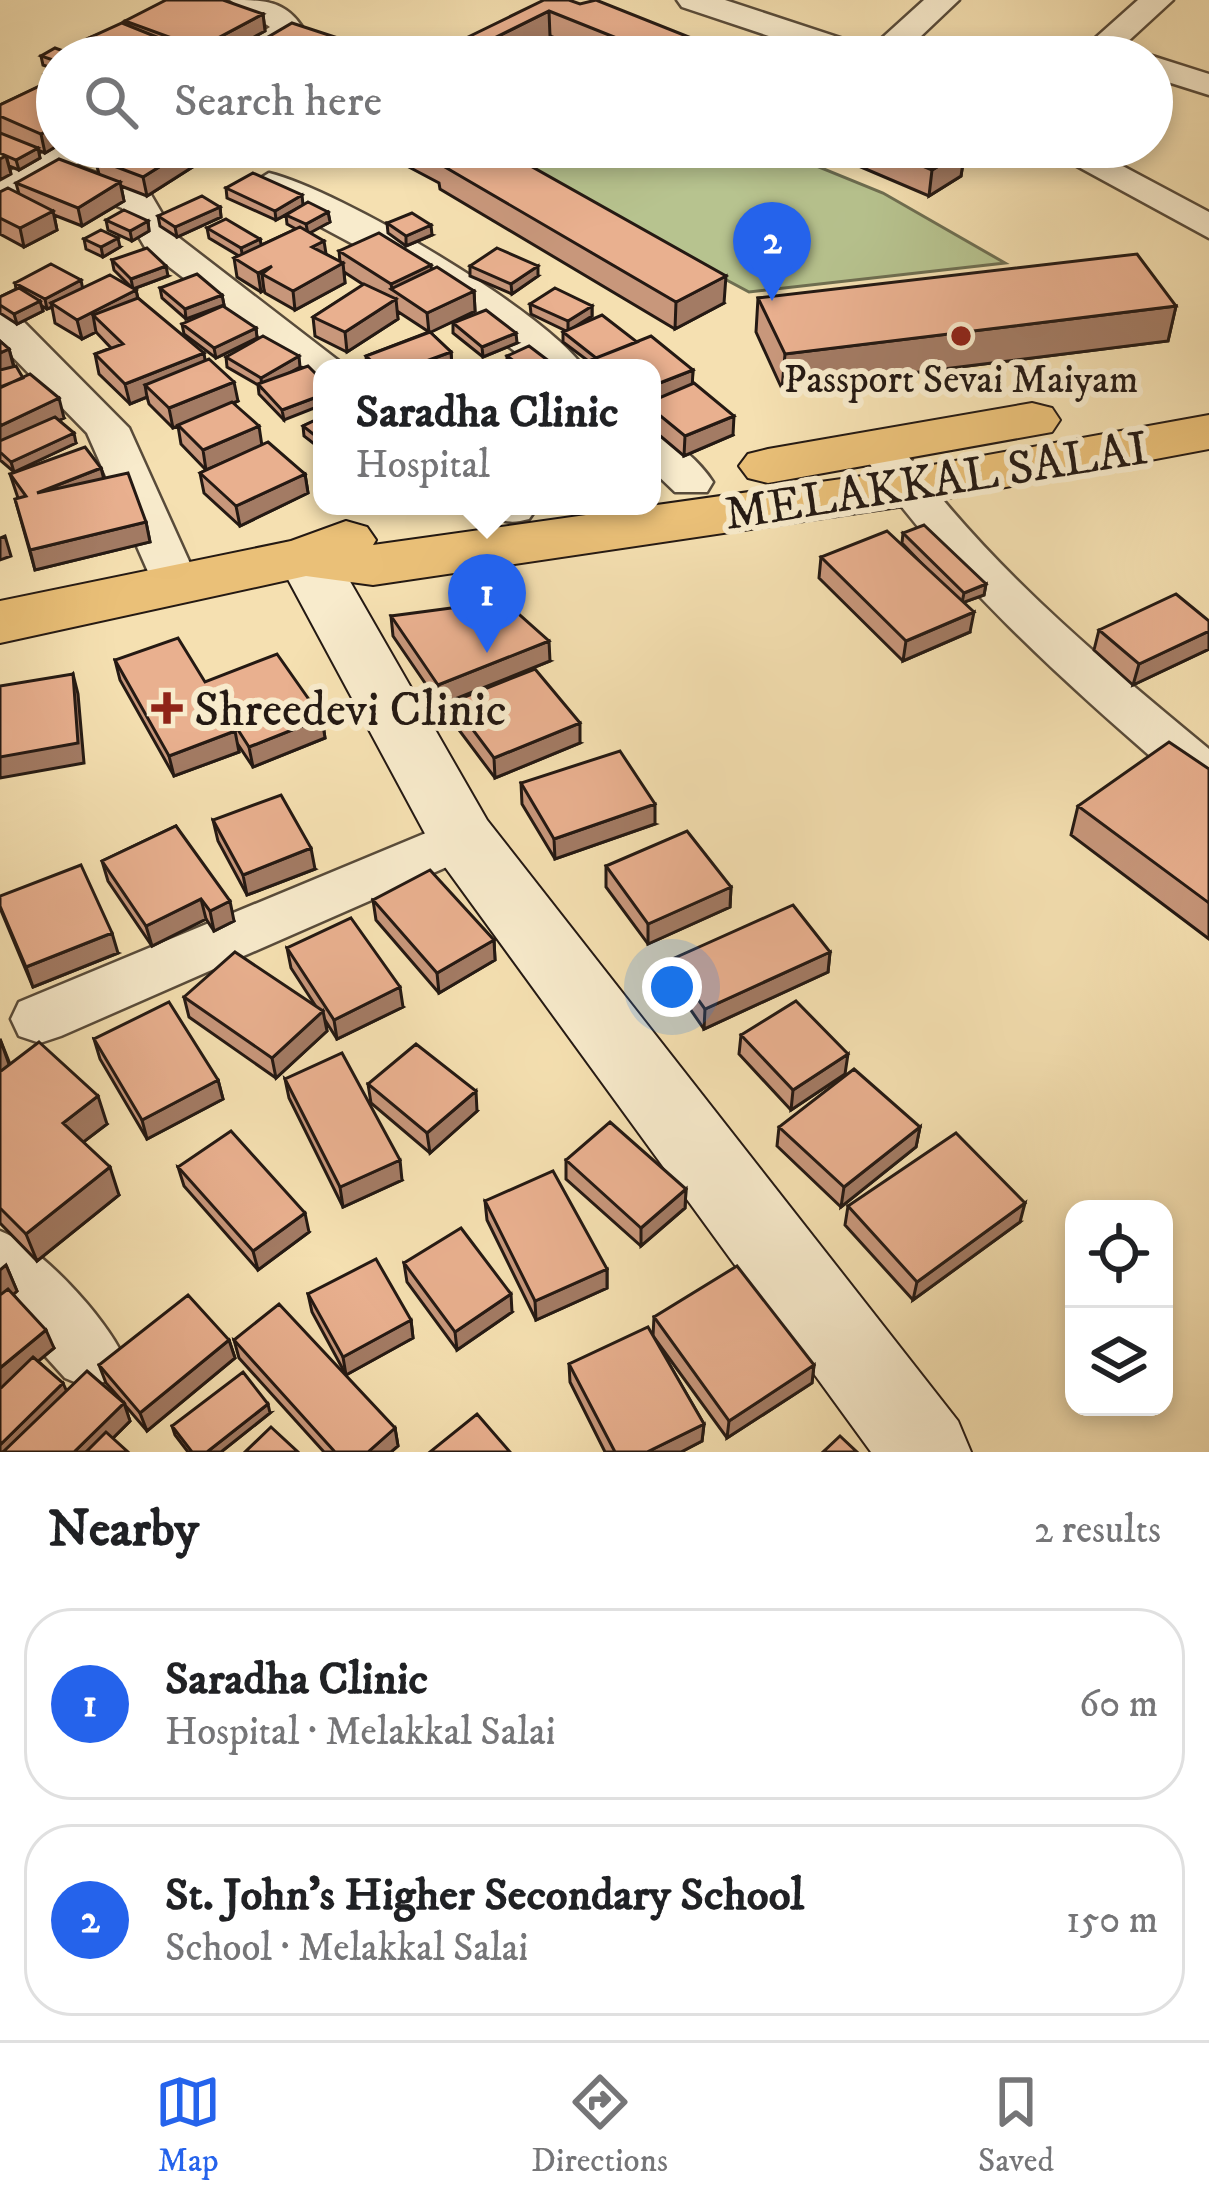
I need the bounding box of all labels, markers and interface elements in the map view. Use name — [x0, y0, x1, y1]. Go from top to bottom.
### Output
search box — [36, 36, 1173, 168]
icon: search — [78, 69, 144, 135]
text: Search here — [174, 74, 382, 130]
pin: 2 — [733, 202, 811, 301]
marker: Passport Sevai Maiyam — [948, 323, 974, 349]
place label: Passport Sevai Maiyam — [784, 356, 1138, 405]
popup — [313, 359, 661, 515]
text: Saradha Clinic — [356, 385, 618, 441]
street label: MELAKKAL SALAI — [720, 419, 1153, 545]
text: Hospital — [356, 441, 490, 490]
pin: 1 — [448, 554, 526, 653]
place label: Shreedevi Clinic — [194, 681, 506, 741]
marker: Shreedevi Clinic — [151, 692, 183, 724]
your location — [642, 957, 702, 1017]
map controls — [1065, 1200, 1173, 1416]
button: locate — [1065, 1200, 1173, 1308]
button: layers — [1065, 1308, 1173, 1416]
text: Nearby — [48, 1498, 199, 1562]
text: 2 results — [1034, 1506, 1161, 1555]
text: Saradha Clinic — [165, 1652, 428, 1708]
text: 1 — [83, 1680, 97, 1729]
text: 60 m — [1079, 1680, 1158, 1729]
text: Hospital · Melakkal Salai — [165, 1708, 556, 1757]
text: St. John's Higher Secondary School — [165, 1868, 804, 1924]
text: 2 — [80, 1896, 100, 1945]
text: 150 m — [1066, 1896, 1158, 1945]
text: School · Melakkal Salai — [165, 1924, 528, 1973]
tab: Map — [155, 2069, 221, 2182]
tab: Directions — [531, 2069, 668, 2182]
tab: Saved — [978, 2069, 1054, 2182]

